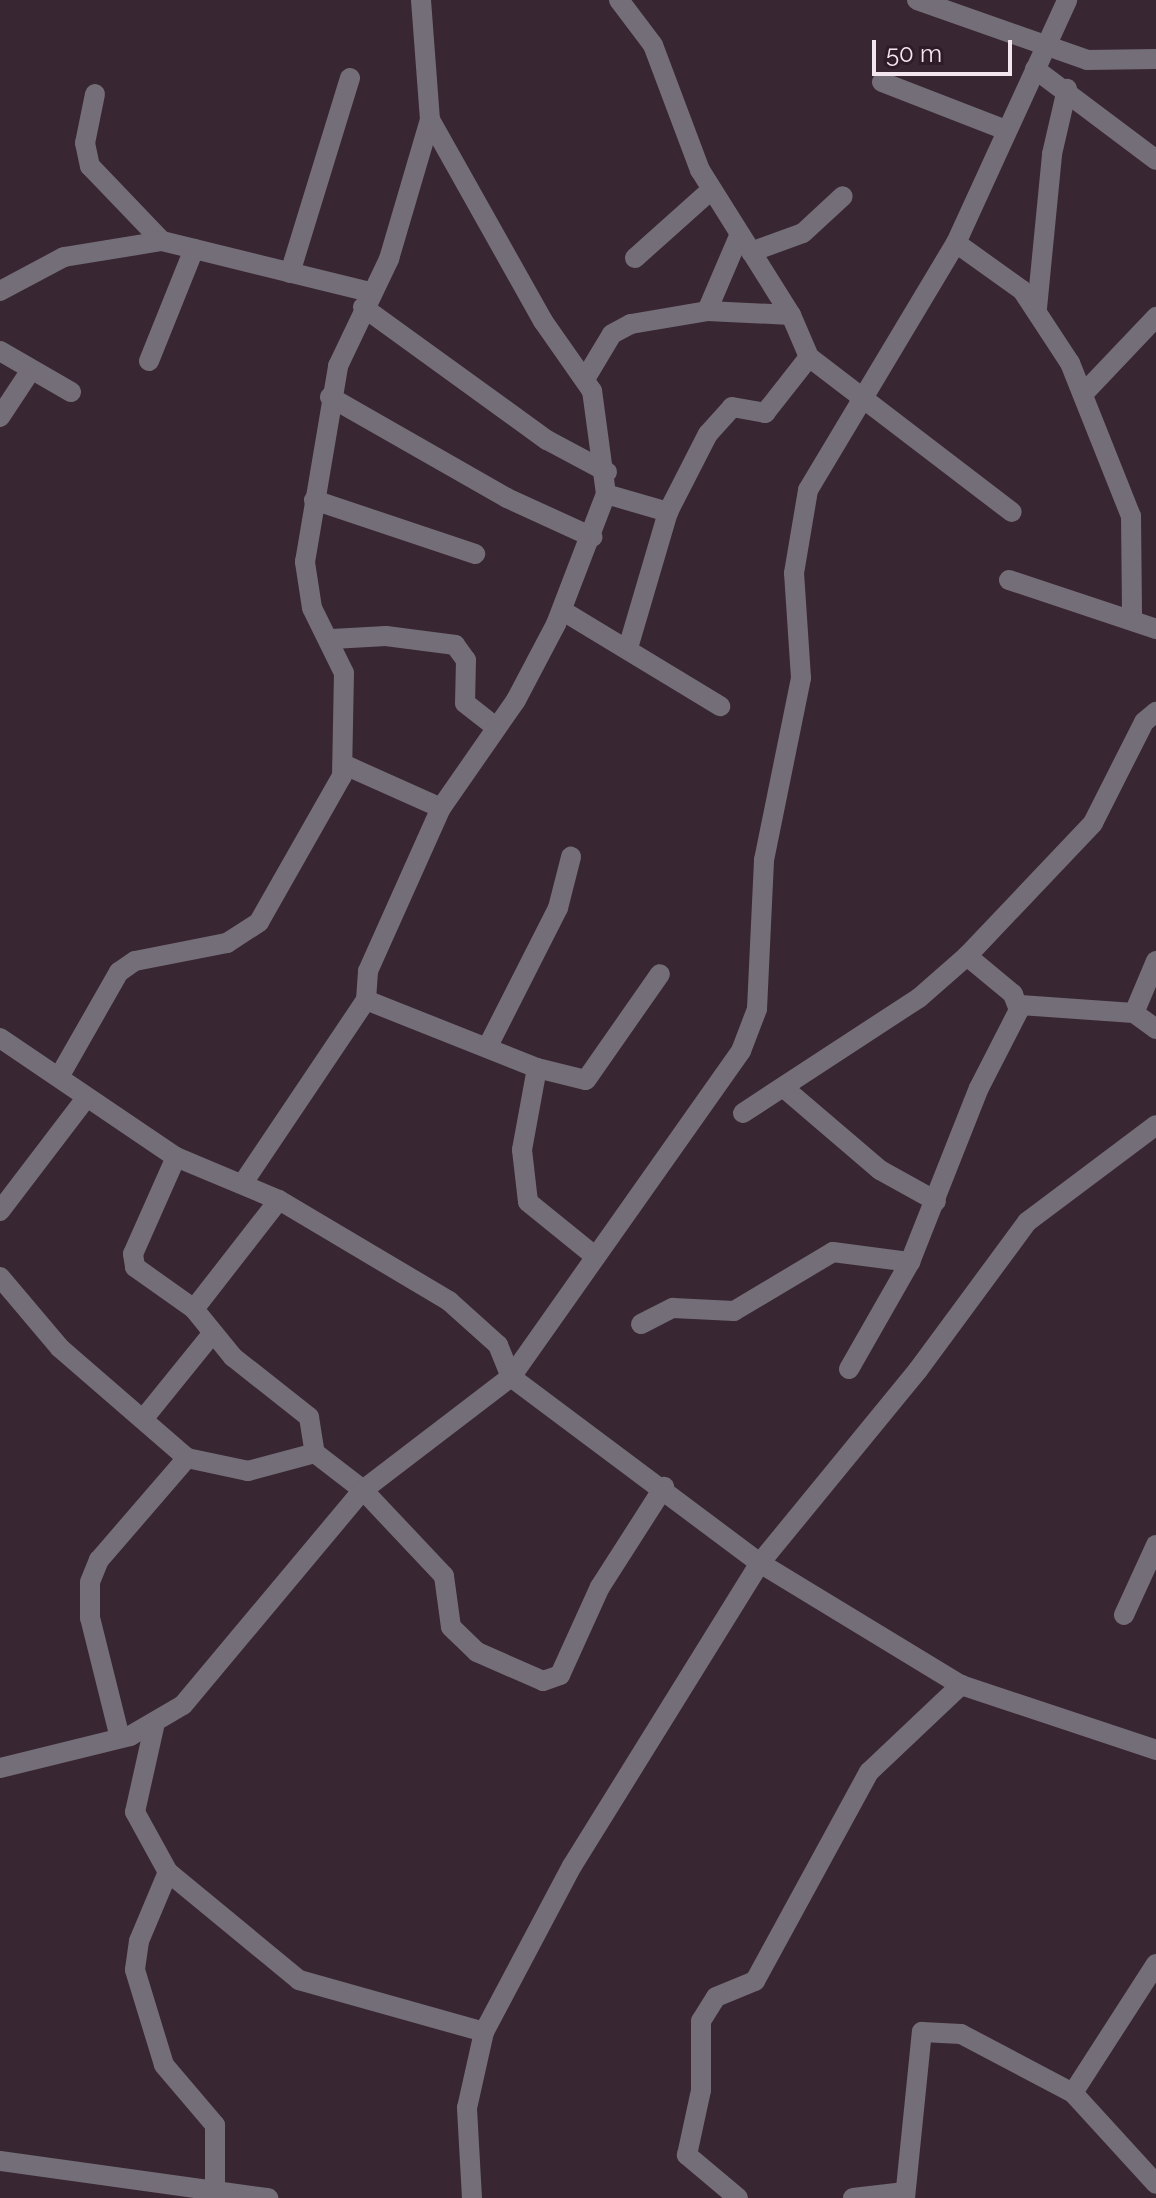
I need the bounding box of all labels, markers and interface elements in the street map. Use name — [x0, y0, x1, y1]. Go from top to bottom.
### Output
scale bar — [876, 24, 1016, 74]
text: 50 m — [886, 39, 942, 68]

